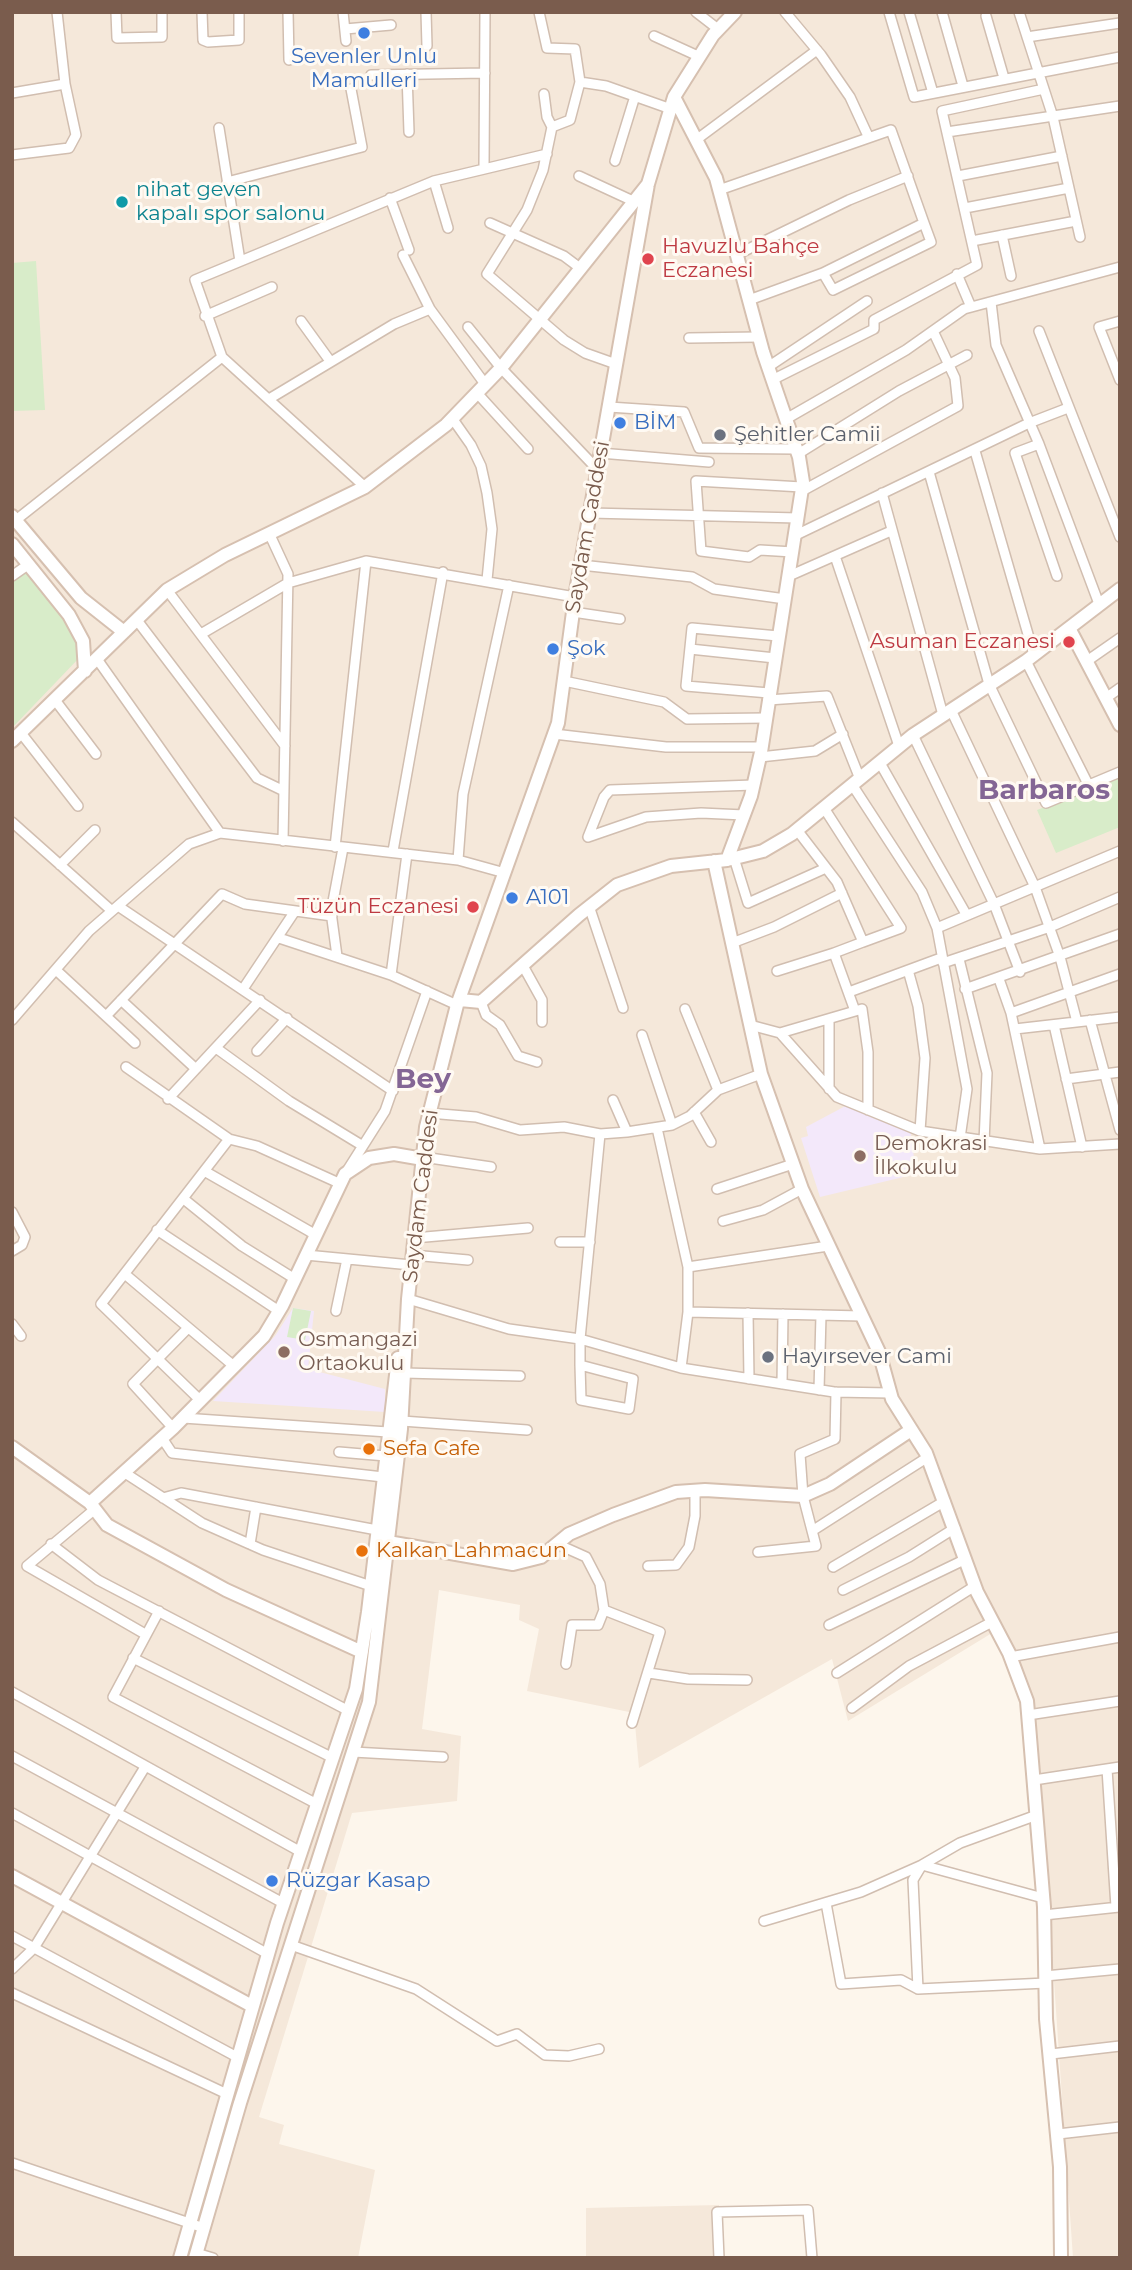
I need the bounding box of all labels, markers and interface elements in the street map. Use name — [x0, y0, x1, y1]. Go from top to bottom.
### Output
marker: Sevenler Unlu Mamulleri — [356, 25, 372, 41]
place label: Sevenler Unlu Mamulleri — [291, 44, 437, 94]
place label: nihat geven kapalı spor salonu — [136, 177, 325, 227]
marker: nihat geven kapalı spor salonu — [114, 194, 130, 210]
place label: Havuzlu Bahçe Eczanesi — [662, 234, 819, 284]
marker: Havuzlu Bahçe Eczanesi — [640, 251, 656, 267]
place label: BİM — [634, 410, 676, 436]
marker: BİM — [612, 415, 628, 431]
place label: Şehitler Camii — [734, 422, 881, 448]
marker: Şehitler Camii — [712, 427, 728, 443]
street label: Saydam Caddesi — [560, 439, 616, 615]
place label: Asuman Eczanesi — [870, 629, 1055, 655]
marker: Asuman Eczanesi — [1061, 634, 1077, 650]
place label: Şok — [567, 636, 606, 662]
marker: Şok — [545, 641, 561, 657]
district label: Barbaros — [978, 774, 1110, 808]
place label: A101 — [526, 885, 569, 911]
marker: A101 — [504, 890, 520, 906]
place label: Tüzün Eczanesi — [297, 894, 459, 920]
marker: Tüzün Eczanesi — [465, 899, 481, 915]
district label: Bey — [395, 1063, 451, 1097]
street label: Saydam Caddesi — [398, 1108, 444, 1284]
place label: Demokrasi İlkokulu — [874, 1131, 988, 1181]
marker: Demokrasi İlkokulu — [852, 1148, 868, 1164]
place label: Osmangazi Ortaokulu — [298, 1327, 418, 1377]
marker: Osmangazi Ortaokulu — [276, 1344, 292, 1360]
place label: Hayırsever Cami — [782, 1344, 952, 1370]
marker: Hayırsever Cami — [760, 1349, 776, 1365]
place label: Sefa Cafe — [383, 1436, 480, 1462]
marker: Sefa Cafe — [361, 1441, 377, 1457]
place label: Kalkan Lahmacun — [376, 1538, 567, 1564]
marker: Kalkan Lahmacun — [354, 1543, 370, 1559]
place label: Rüzgar Kasap — [286, 1868, 430, 1894]
marker: Rüzgar Kasap — [264, 1873, 280, 1889]

